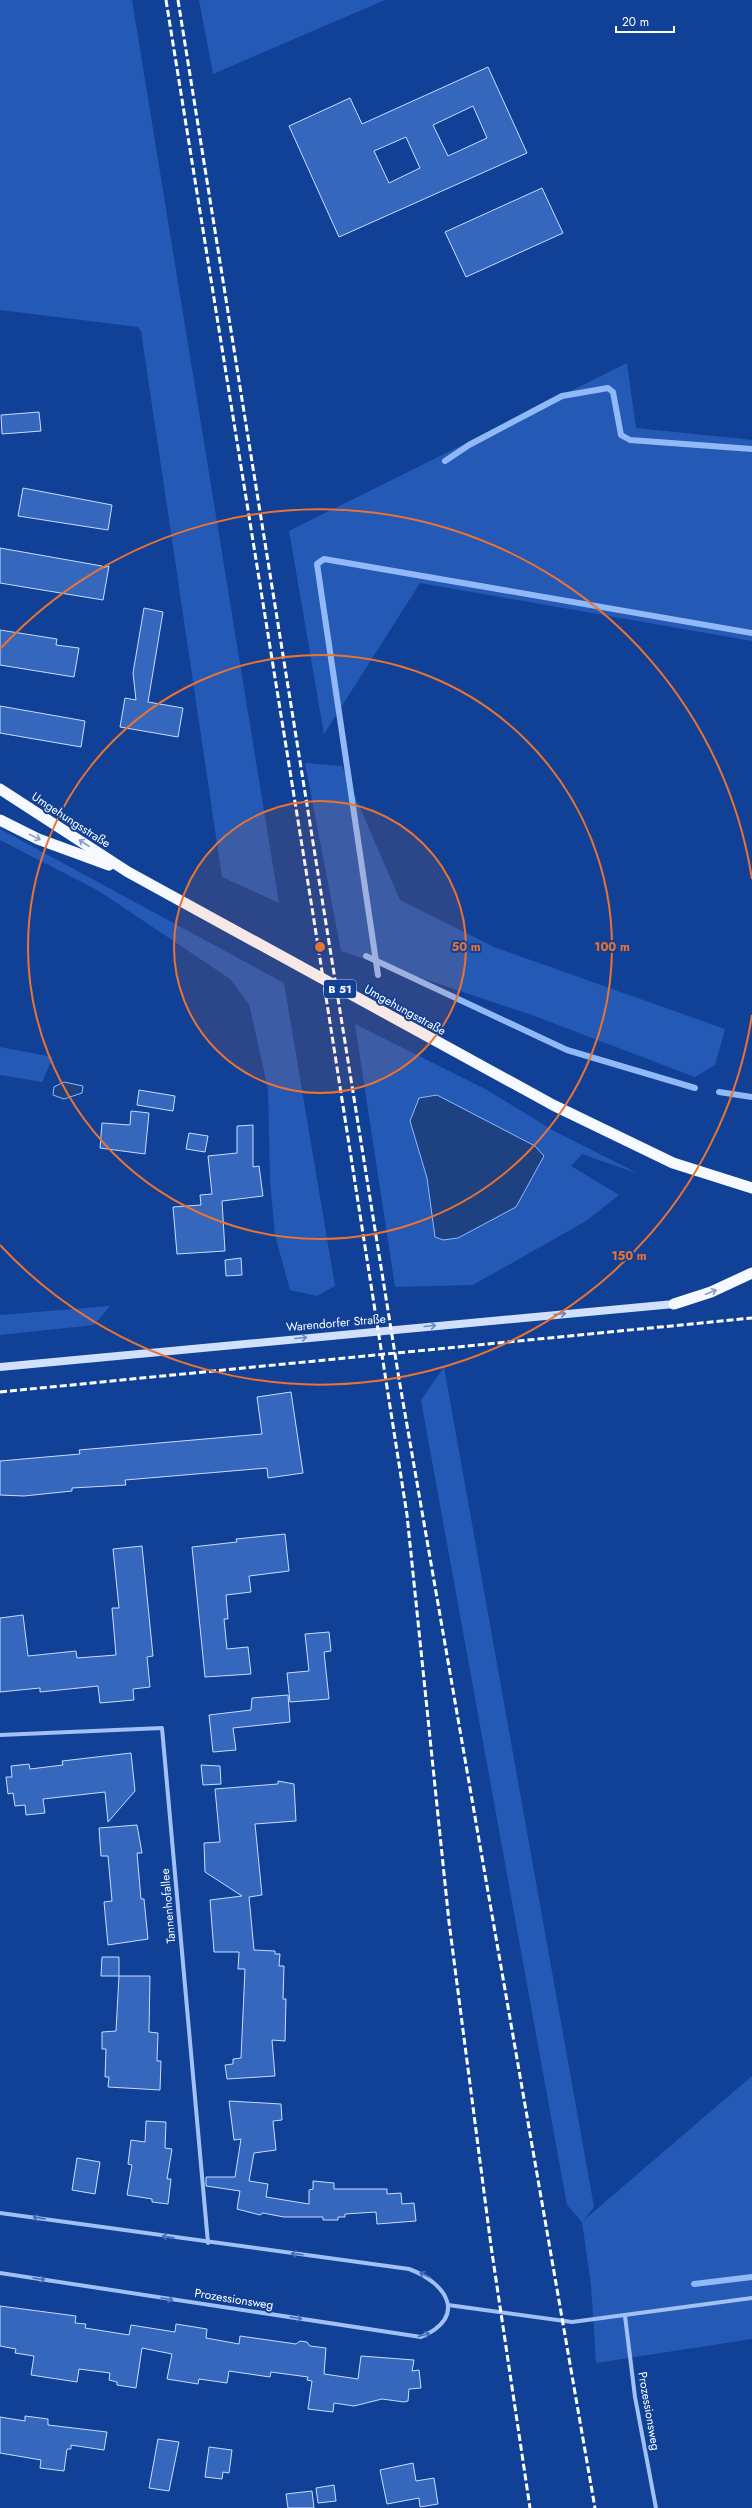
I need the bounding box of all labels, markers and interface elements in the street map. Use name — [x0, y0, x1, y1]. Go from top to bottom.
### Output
scale bar — [616, 8, 674, 34]
text: 20 m — [622, 13, 649, 31]
street label: Umgehungsstraße — [28, 788, 114, 852]
one-way arrow — [28, 834, 40, 841]
one-way arrow — [78, 839, 90, 847]
text: 50 m — [451, 938, 481, 956]
text: 100 m — [594, 938, 630, 956]
centre of rings — [313, 940, 327, 954]
road number: B 51 — [324, 980, 356, 998]
street label: Umgehungsstraße — [361, 980, 449, 1040]
text: 150 m — [611, 1247, 647, 1265]
one-way arrow — [705, 1287, 717, 1295]
street label: Warendorfer Straße — [285, 1310, 387, 1336]
one-way arrow — [553, 1311, 566, 1318]
one-way arrow — [423, 1322, 436, 1330]
one-way arrow — [294, 1334, 307, 1342]
street label: Tannenhofallee — [156, 1868, 180, 1944]
one-way arrow — [33, 2214, 46, 2222]
one-way arrow — [162, 2233, 175, 2241]
one-way arrow — [291, 2250, 304, 2258]
one-way arrow — [419, 2271, 431, 2278]
one-way arrow — [32, 2275, 45, 2283]
street label: Prozessionsweg — [193, 2284, 275, 2314]
one-way arrow — [160, 2295, 173, 2303]
one-way arrow — [289, 2314, 302, 2322]
one-way arrow — [417, 2330, 430, 2338]
street label: Prozessionsweg — [633, 2370, 665, 2452]

